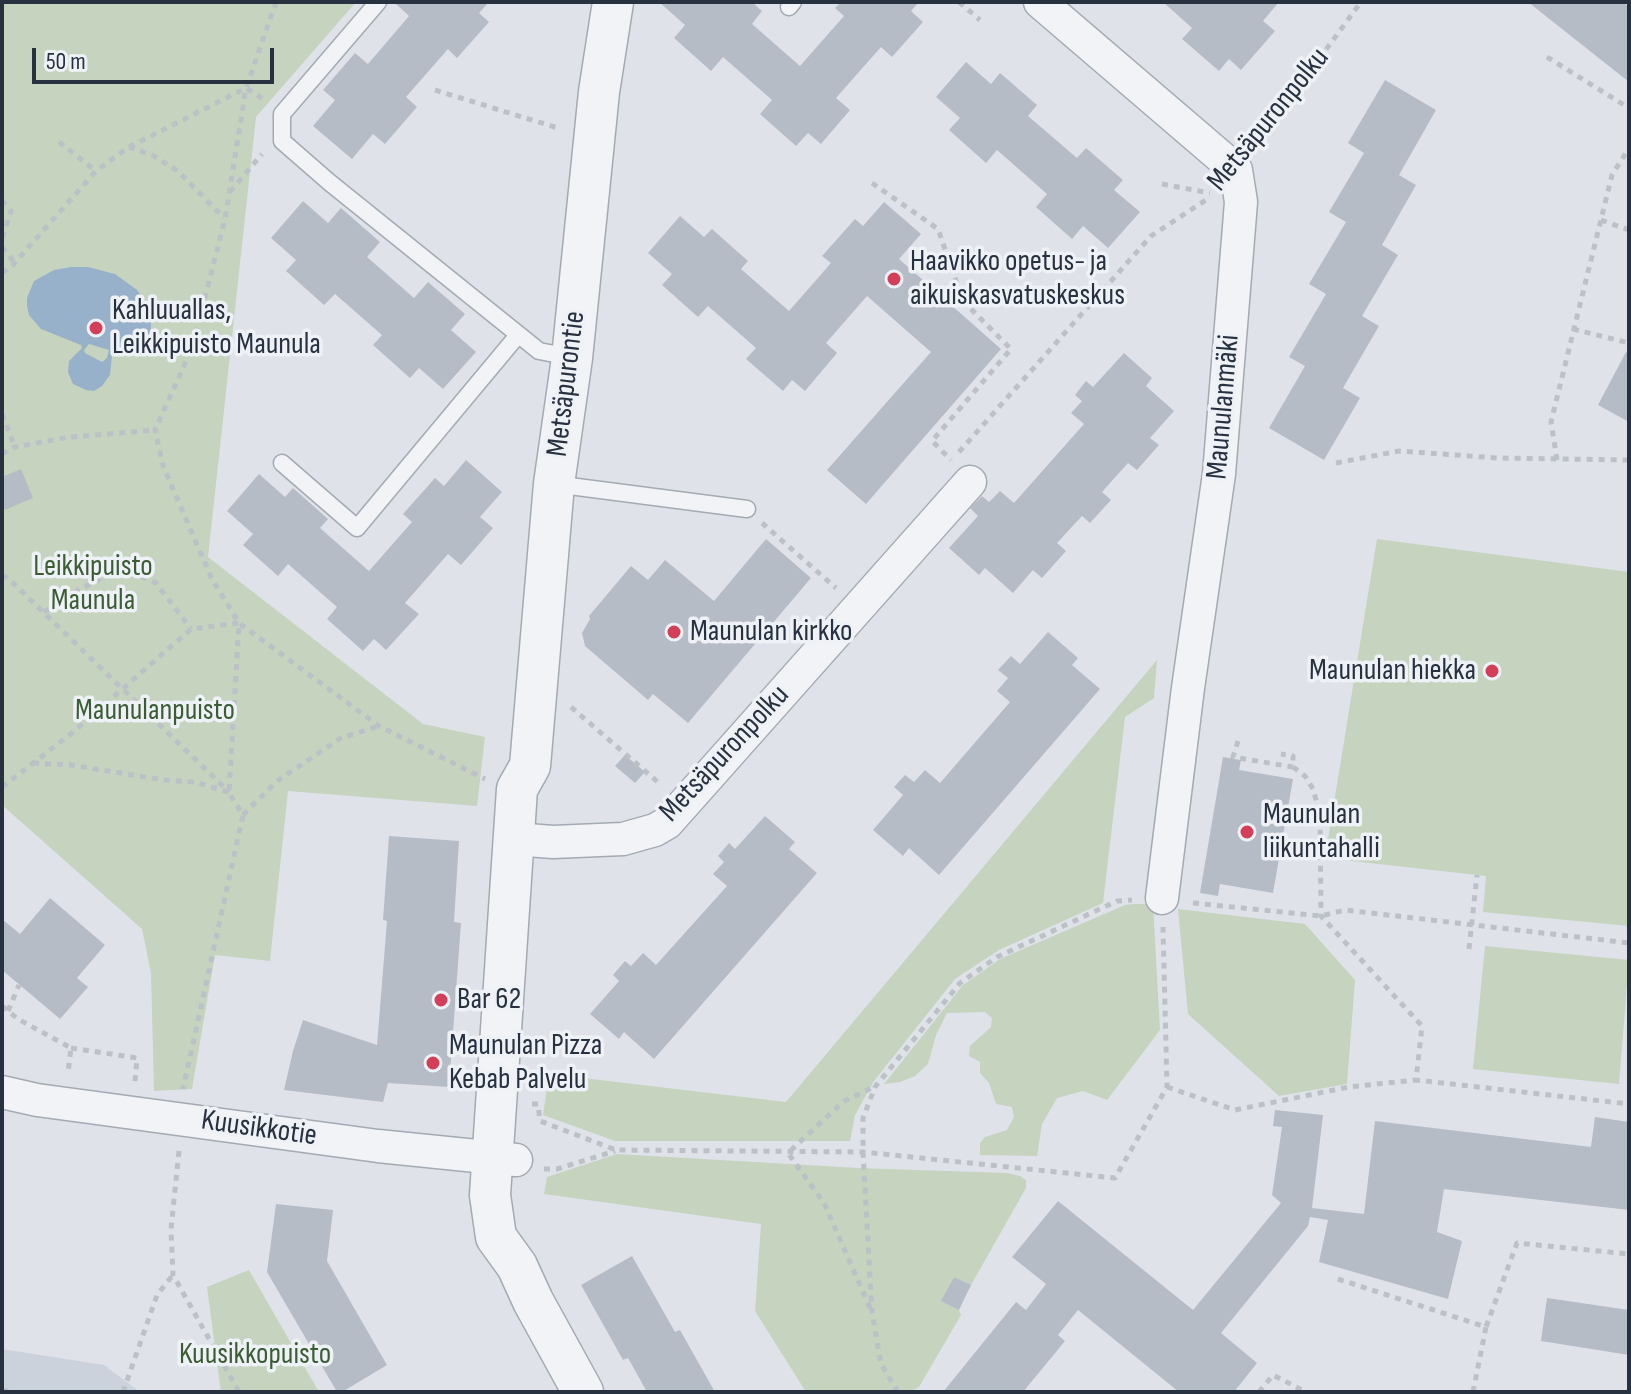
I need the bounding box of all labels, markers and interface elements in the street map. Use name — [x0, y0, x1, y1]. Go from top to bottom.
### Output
scale bar — [36, 32, 278, 82]
street label: Metsäpuronpolku — [1200, 41, 1338, 199]
text: 50 m — [46, 47, 86, 76]
place label: Haavikko opetus- ja aikuiskasvatuskeskus — [910, 244, 1125, 314]
marker: Haavikko opetus- ja aikuiskasvatuskeskus — [885, 270, 903, 288]
place label: Kahluuallas, Leikkipuisto Maunula — [112, 293, 321, 364]
street label: Metsäpurontie — [540, 309, 594, 459]
marker: Kahluuallas, Leikkipuisto Maunula — [87, 319, 105, 337]
street label: Maunulanmäki — [1200, 333, 1248, 481]
park label: Leikkipuisto Maunula — [33, 549, 153, 620]
place label: Maunulan kirkko — [690, 614, 853, 650]
marker: Maunulan kirkko — [665, 623, 683, 641]
place label: Maunulan hiekka — [1309, 653, 1476, 689]
marker: Maunulan hiekka — [1483, 662, 1501, 680]
street label: Metsäpuronpolku — [653, 678, 797, 830]
park label: Maunulanpuisto — [75, 693, 235, 729]
place label: Maunulan liikuntahalli — [1263, 797, 1380, 868]
marker: Maunulan liikuntahalli — [1238, 823, 1256, 841]
place label: Bar 62 — [457, 982, 521, 1018]
marker: Bar 62 — [432, 991, 450, 1009]
place label: Maunulan Pizza Kebab Palvelu — [449, 1028, 602, 1098]
marker: Maunulan Pizza Kebab Palvelu — [424, 1054, 442, 1072]
street label: Kuusikkotie — [199, 1103, 319, 1155]
park label: Kuusikkopuisto — [179, 1337, 331, 1373]

